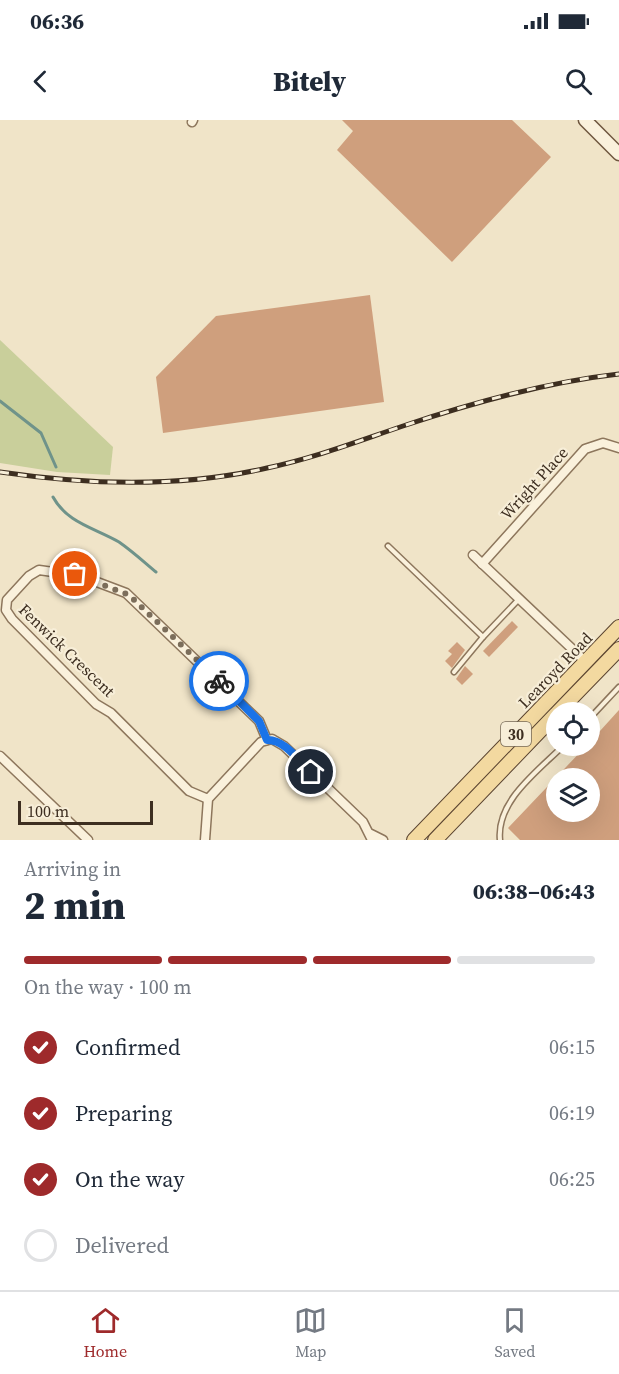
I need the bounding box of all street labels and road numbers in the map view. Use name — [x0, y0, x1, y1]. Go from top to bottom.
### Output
street label: Wright Place — [495, 442, 573, 524]
street label: Fenwick Crescent — [14, 598, 120, 702]
street label: Learoyd Road — [513, 627, 597, 713]
road number: 30 — [501, 722, 531, 746]

